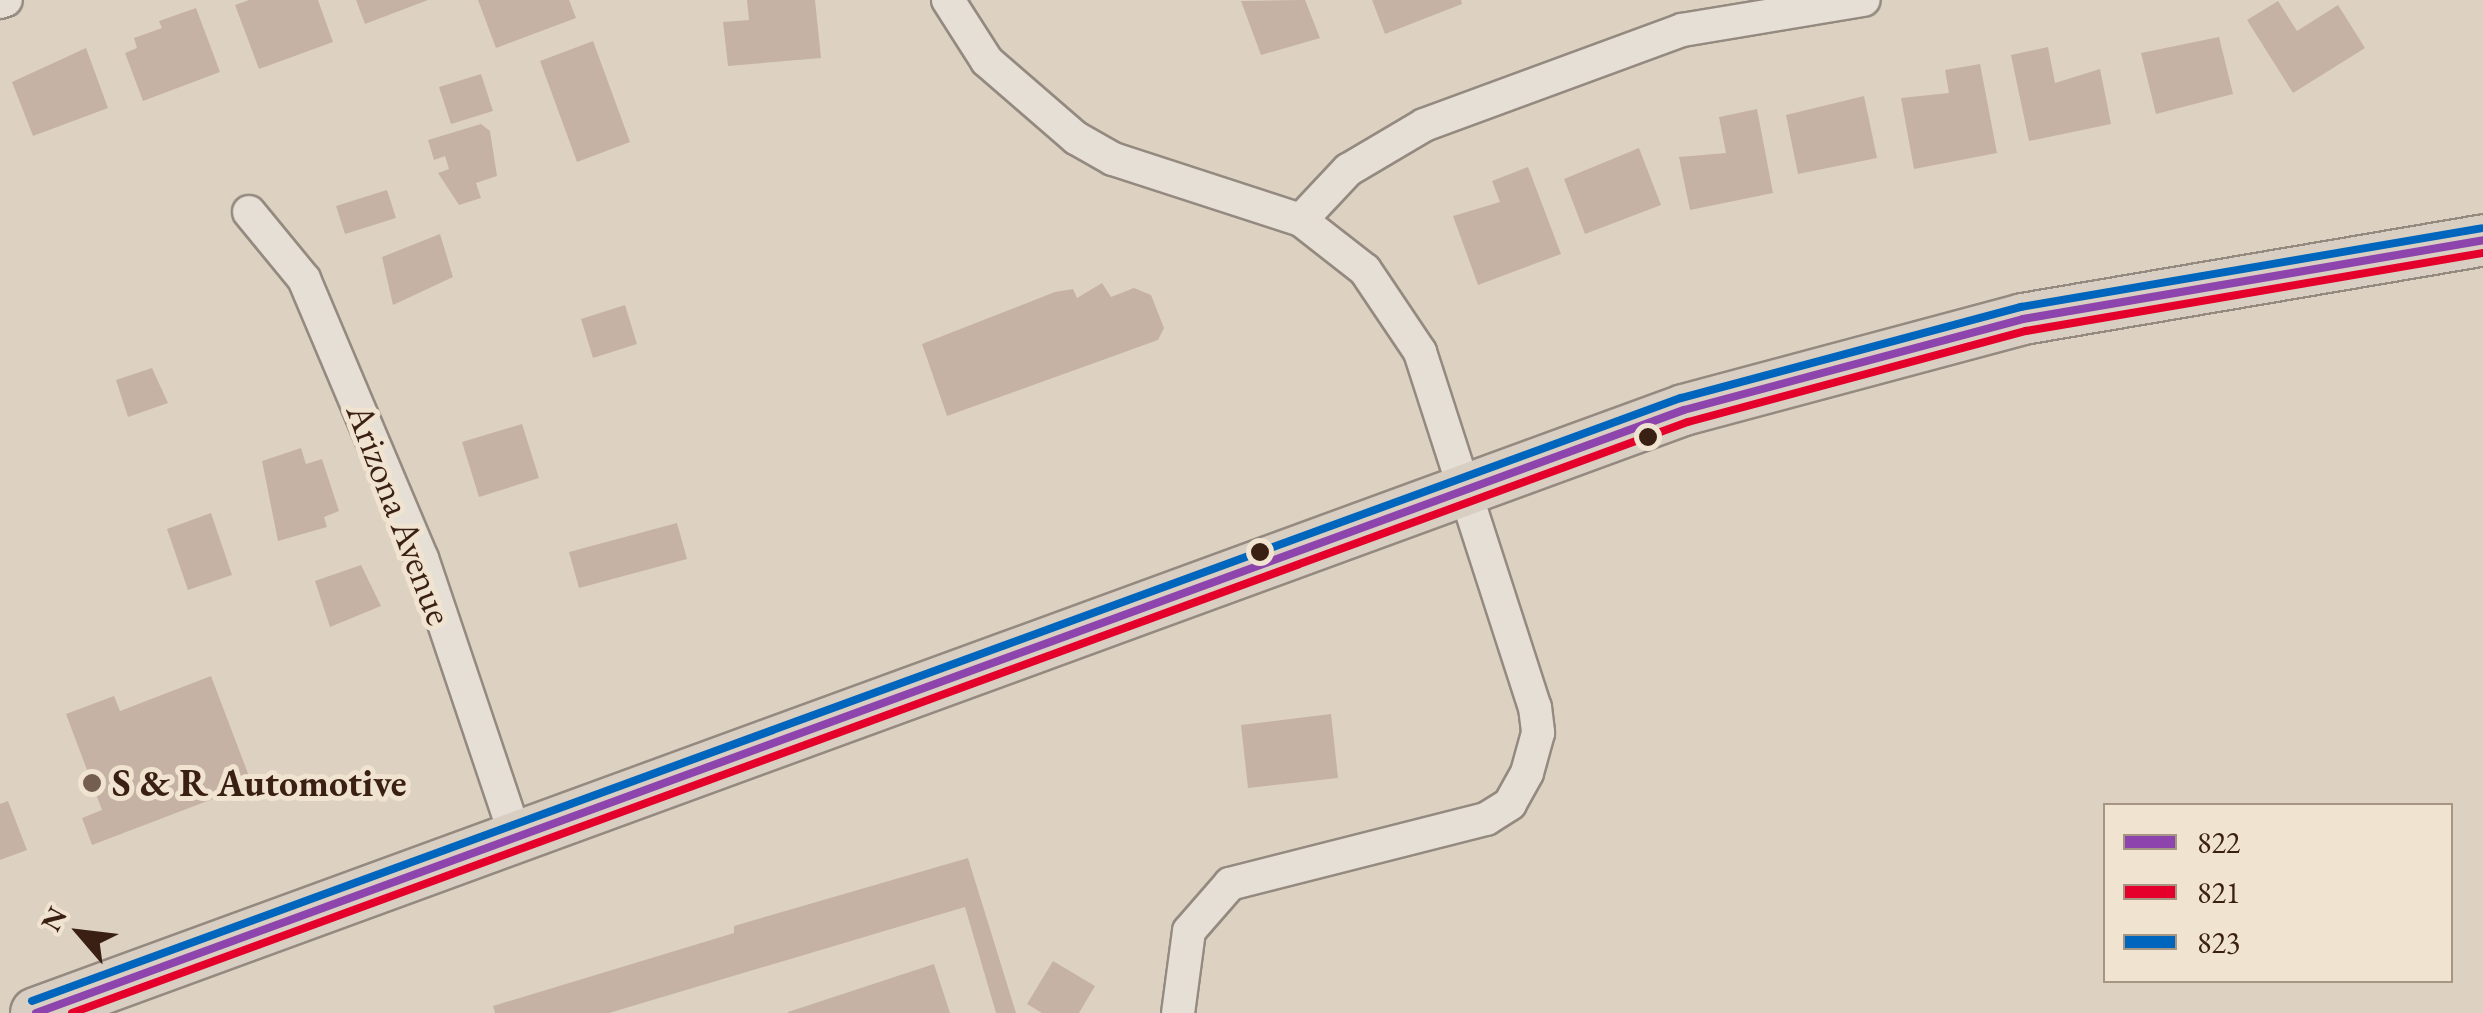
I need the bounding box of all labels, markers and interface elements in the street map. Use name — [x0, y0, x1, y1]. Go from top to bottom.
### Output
street label: Arizona Avenue — [337, 397, 463, 631]
unlabelled marker — [1638, 427, 1658, 447]
unlabelled marker — [1250, 542, 1270, 562]
place label: S & R Automotive — [112, 760, 407, 806]
marker: S & R Automotive — [81, 772, 103, 794]
legend — [2103, 803, 2453, 983]
text: 822 — [2197, 823, 2240, 862]
text: 821 — [2197, 873, 2240, 912]
north arrow — [30, 883, 130, 983]
text: N — [32, 900, 75, 937]
text: 823 — [2197, 923, 2240, 962]

